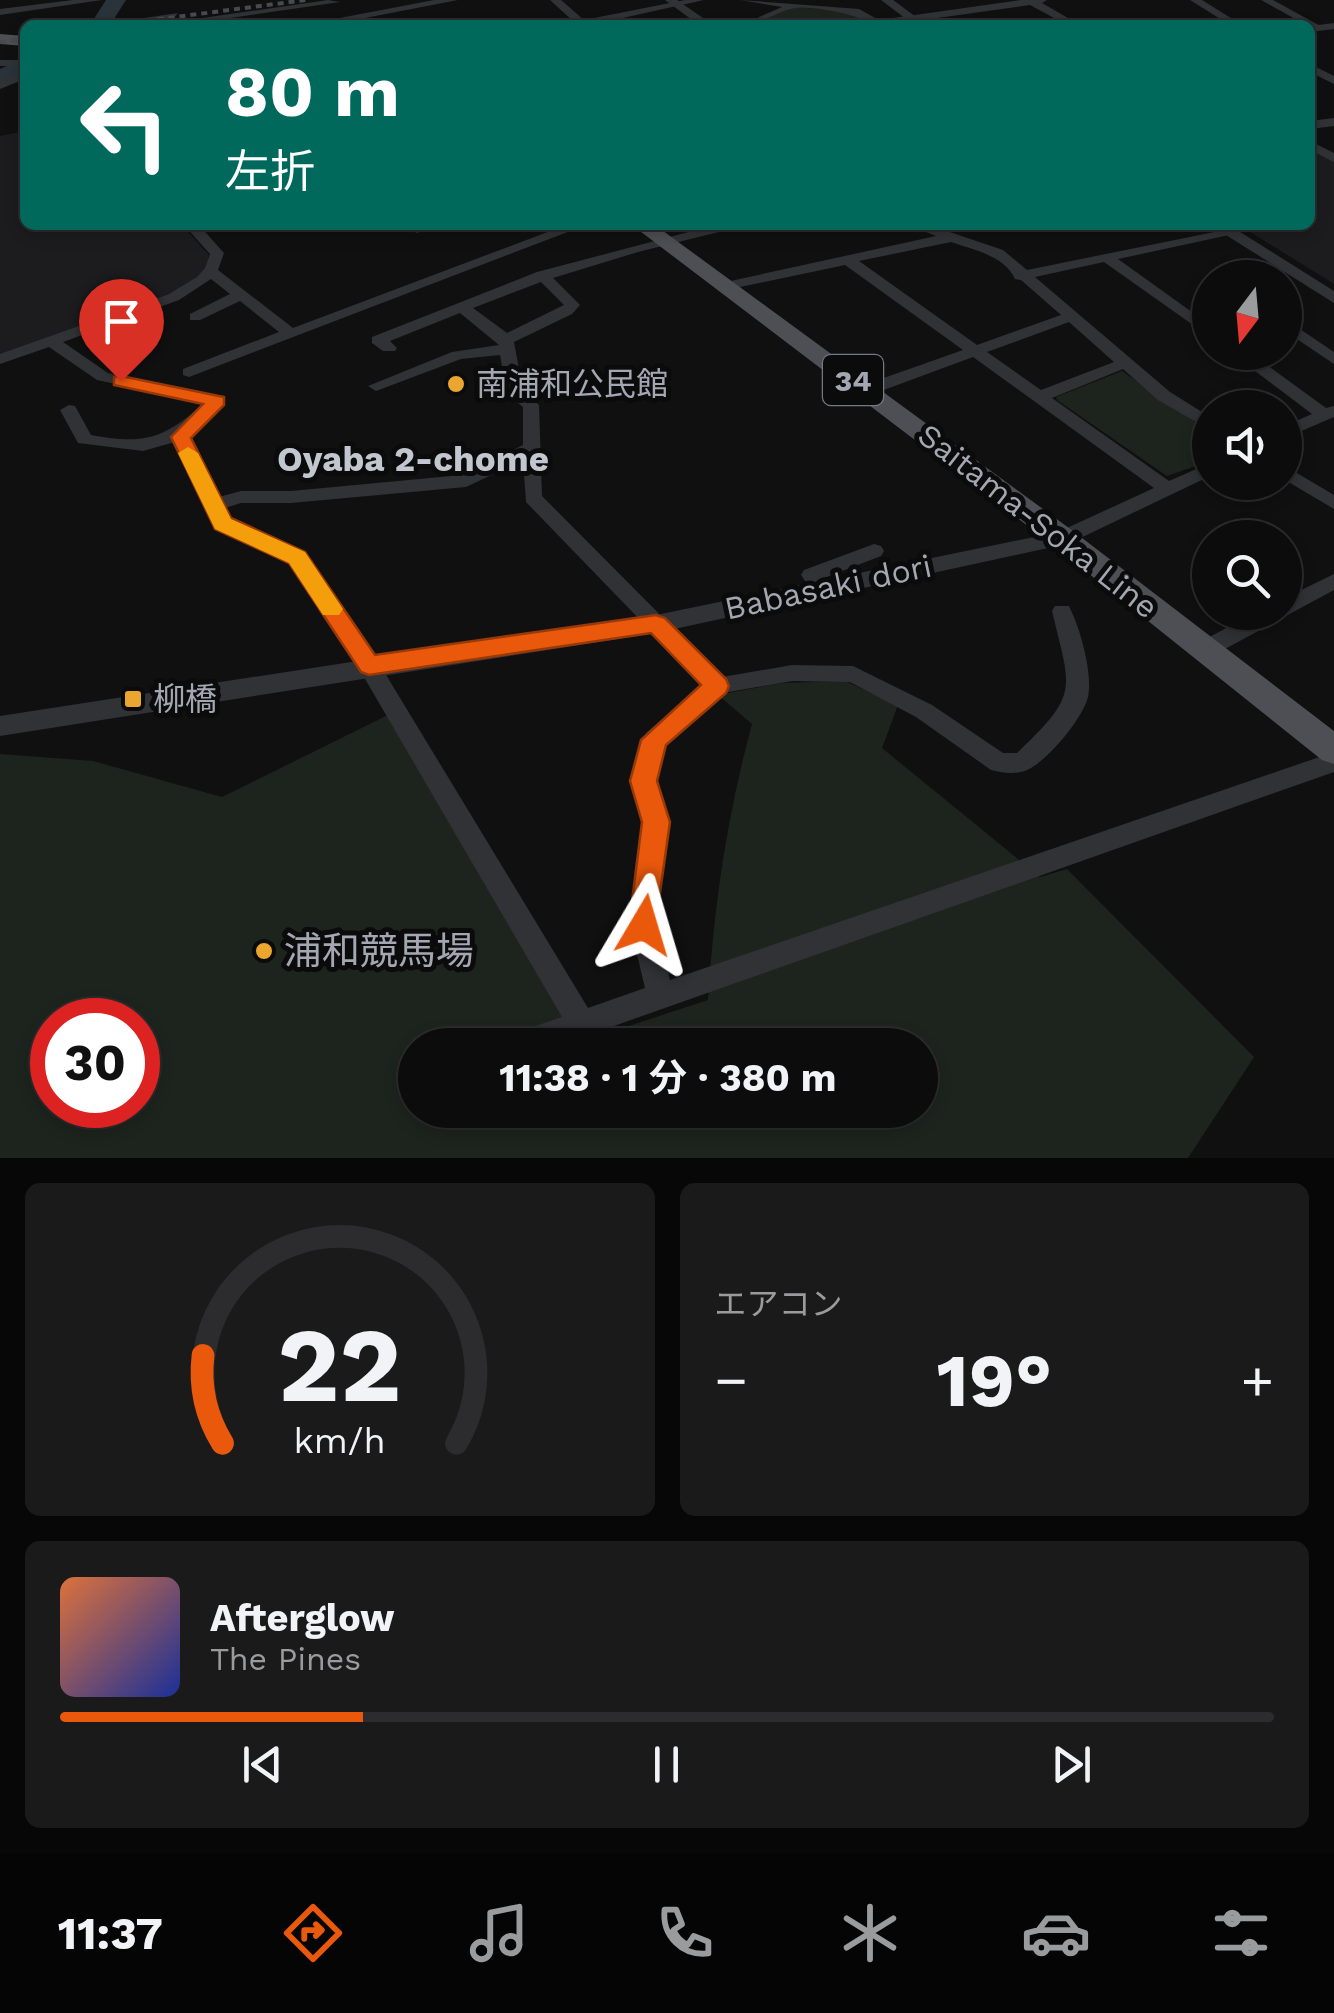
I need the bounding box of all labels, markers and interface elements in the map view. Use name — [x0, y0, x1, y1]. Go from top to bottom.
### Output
text: 80 m — [225, 51, 400, 133]
icon: left — [60, 60, 190, 190]
text: 左折 — [225, 145, 315, 198]
north arrow — [1192, 260, 1302, 370]
map controls — [1192, 260, 1302, 630]
pin — [79, 279, 164, 382]
icon: arrive — [94, 294, 149, 349]
road number: 34 — [823, 355, 883, 405]
place label: 南浦和公民館 — [476, 365, 668, 403]
marker: 南浦和公民館 — [445, 373, 467, 395]
button: sound — [1192, 390, 1302, 500]
street label: Saitama-Soka Line — [911, 416, 1165, 626]
district label: Oyaba 2-chome — [277, 438, 549, 480]
button: search — [1192, 520, 1302, 630]
street label: Babasaki dori — [721, 547, 935, 627]
place label: 柳橋 — [153, 680, 217, 718]
marker: 柳橋 — [122, 688, 144, 710]
position arrow — [592, 873, 696, 977]
place label: 浦和競馬場 — [284, 929, 474, 973]
marker: 浦和競馬場 — [253, 940, 275, 962]
speed limit sign: 30 — [30, 998, 160, 1128]
text: 11:38 · 1 分 · 380 m — [499, 1056, 837, 1100]
text: エアコン — [715, 1285, 843, 1323]
text: 22 — [278, 1304, 402, 1426]
text: 19° — [936, 1336, 1052, 1424]
text: − — [715, 1348, 748, 1412]
text: + — [1241, 1348, 1274, 1412]
text: km/h — [294, 1420, 386, 1462]
text: Afterglow — [210, 1596, 395, 1640]
text: The Pines — [210, 1640, 361, 1678]
icon: previous — [235, 1737, 290, 1792]
icon: pause — [639, 1737, 694, 1792]
icon: next — [1044, 1737, 1099, 1792]
icon: directions — [278, 1898, 348, 1968]
icon: music — [464, 1898, 534, 1968]
icon: phone — [650, 1898, 720, 1968]
icon: climate — [835, 1898, 905, 1968]
icon: car — [1021, 1898, 1091, 1968]
icon: filters — [1206, 1898, 1276, 1968]
text: 11:37 — [58, 1907, 163, 1960]

